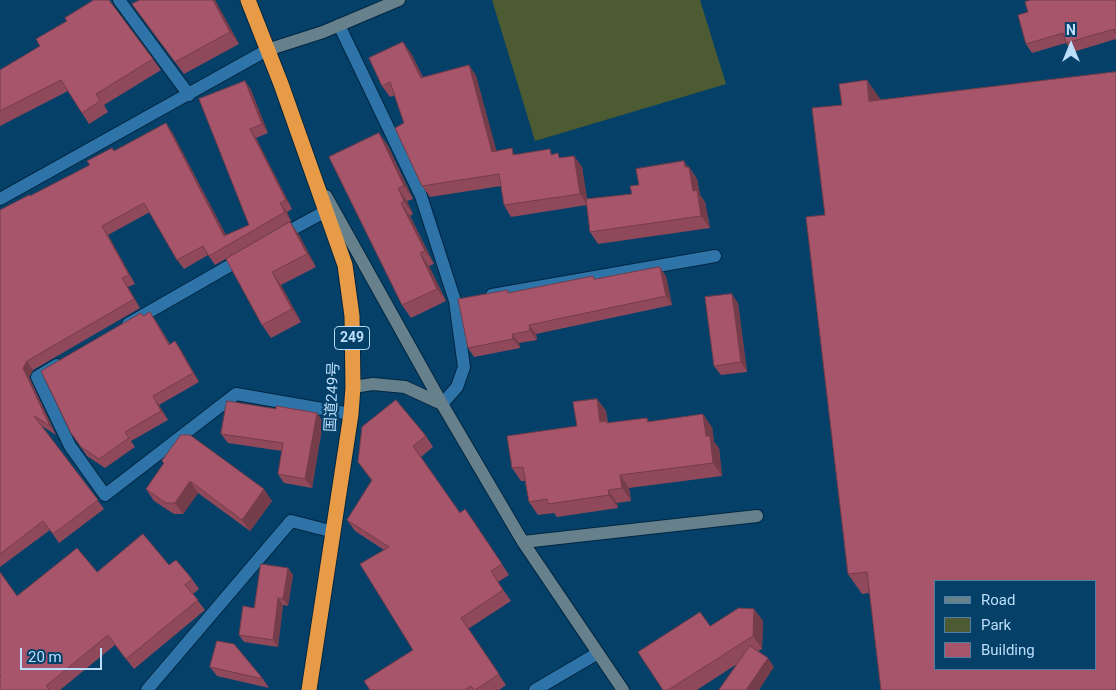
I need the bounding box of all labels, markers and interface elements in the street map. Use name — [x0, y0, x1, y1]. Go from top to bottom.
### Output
north arrow — [1046, 20, 1096, 70]
text: N — [1066, 22, 1076, 38]
road number: 249 — [334, 326, 370, 349]
street label: 国道249号 — [322, 361, 344, 433]
legend — [934, 580, 1096, 670]
text: Road — [981, 591, 1015, 609]
text: Park — [981, 616, 1011, 634]
scale bar — [22, 638, 105, 670]
text: Building — [981, 641, 1035, 659]
text: 20 m — [28, 648, 62, 666]

